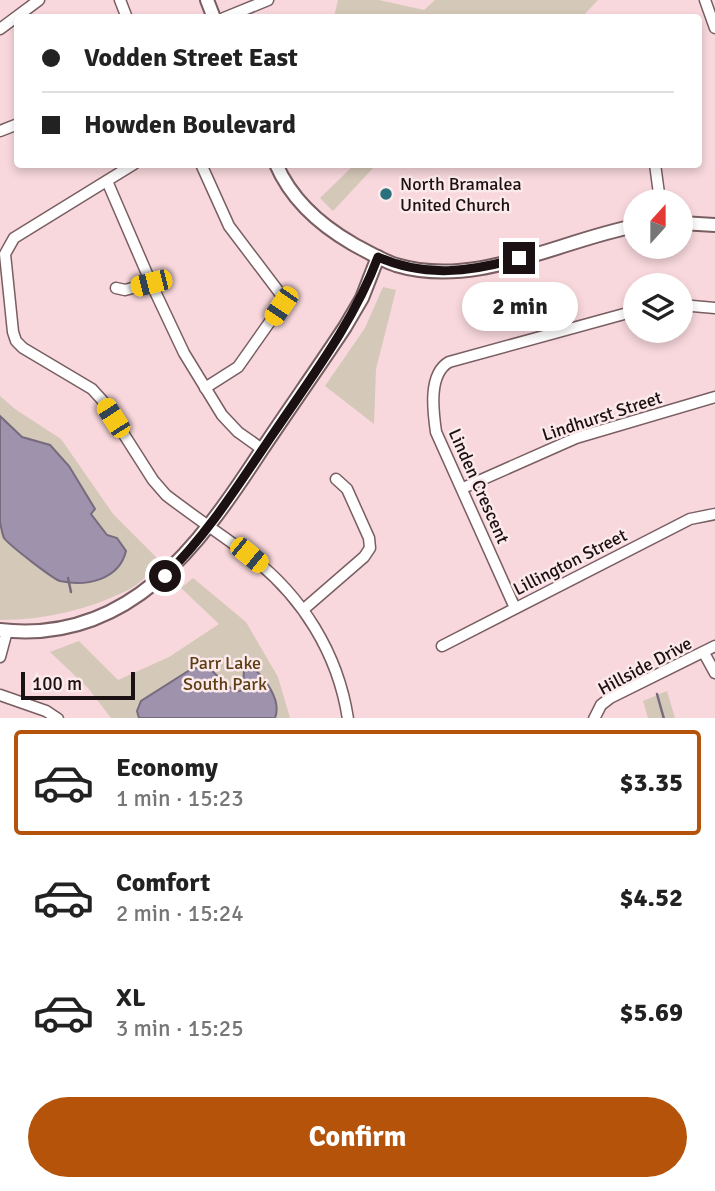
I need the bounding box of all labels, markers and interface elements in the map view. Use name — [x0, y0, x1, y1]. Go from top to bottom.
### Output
text: Vodden Street East — [84, 42, 298, 74]
text: Howden Boulevard — [84, 109, 296, 141]
place label: North Bramalea United Church — [400, 173, 522, 216]
marker: North Bramalea United Church — [378, 186, 394, 202]
north arrow — [623, 189, 693, 259]
map controls — [623, 189, 693, 343]
route end — [503, 242, 535, 274]
car — [129, 268, 174, 298]
button: layers — [623, 273, 693, 343]
callout: 2 min — [461, 282, 577, 332]
car — [261, 283, 302, 329]
text: 2 min — [492, 292, 548, 321]
street label: Lindhurst Street — [539, 386, 665, 446]
car — [93, 395, 134, 441]
street label: Linden Crescent — [444, 425, 514, 547]
street label: Lillington Street — [509, 524, 631, 600]
car — [227, 534, 272, 576]
route start — [149, 560, 181, 592]
street label: Hillside Drive — [594, 632, 696, 700]
park label: Parr Lake South Park — [183, 652, 267, 695]
scale bar — [21, 670, 135, 701]
text: 100 m — [32, 672, 82, 696]
icon: car — [32, 751, 95, 814]
text: Economy — [116, 752, 218, 784]
text: $3.35 — [619, 767, 683, 799]
text: 1 min · 15:23 — [116, 784, 244, 813]
icon: car — [32, 866, 95, 929]
text: Comfort — [116, 867, 210, 899]
text: $4.52 — [619, 882, 683, 914]
text: 2 min · 15:24 — [116, 899, 244, 928]
icon: car — [32, 981, 95, 1044]
text: XL — [116, 982, 146, 1014]
text: $5.69 — [619, 997, 683, 1029]
text: 3 min · 15:25 — [116, 1014, 244, 1043]
button: Confirm — [28, 1097, 687, 1177]

